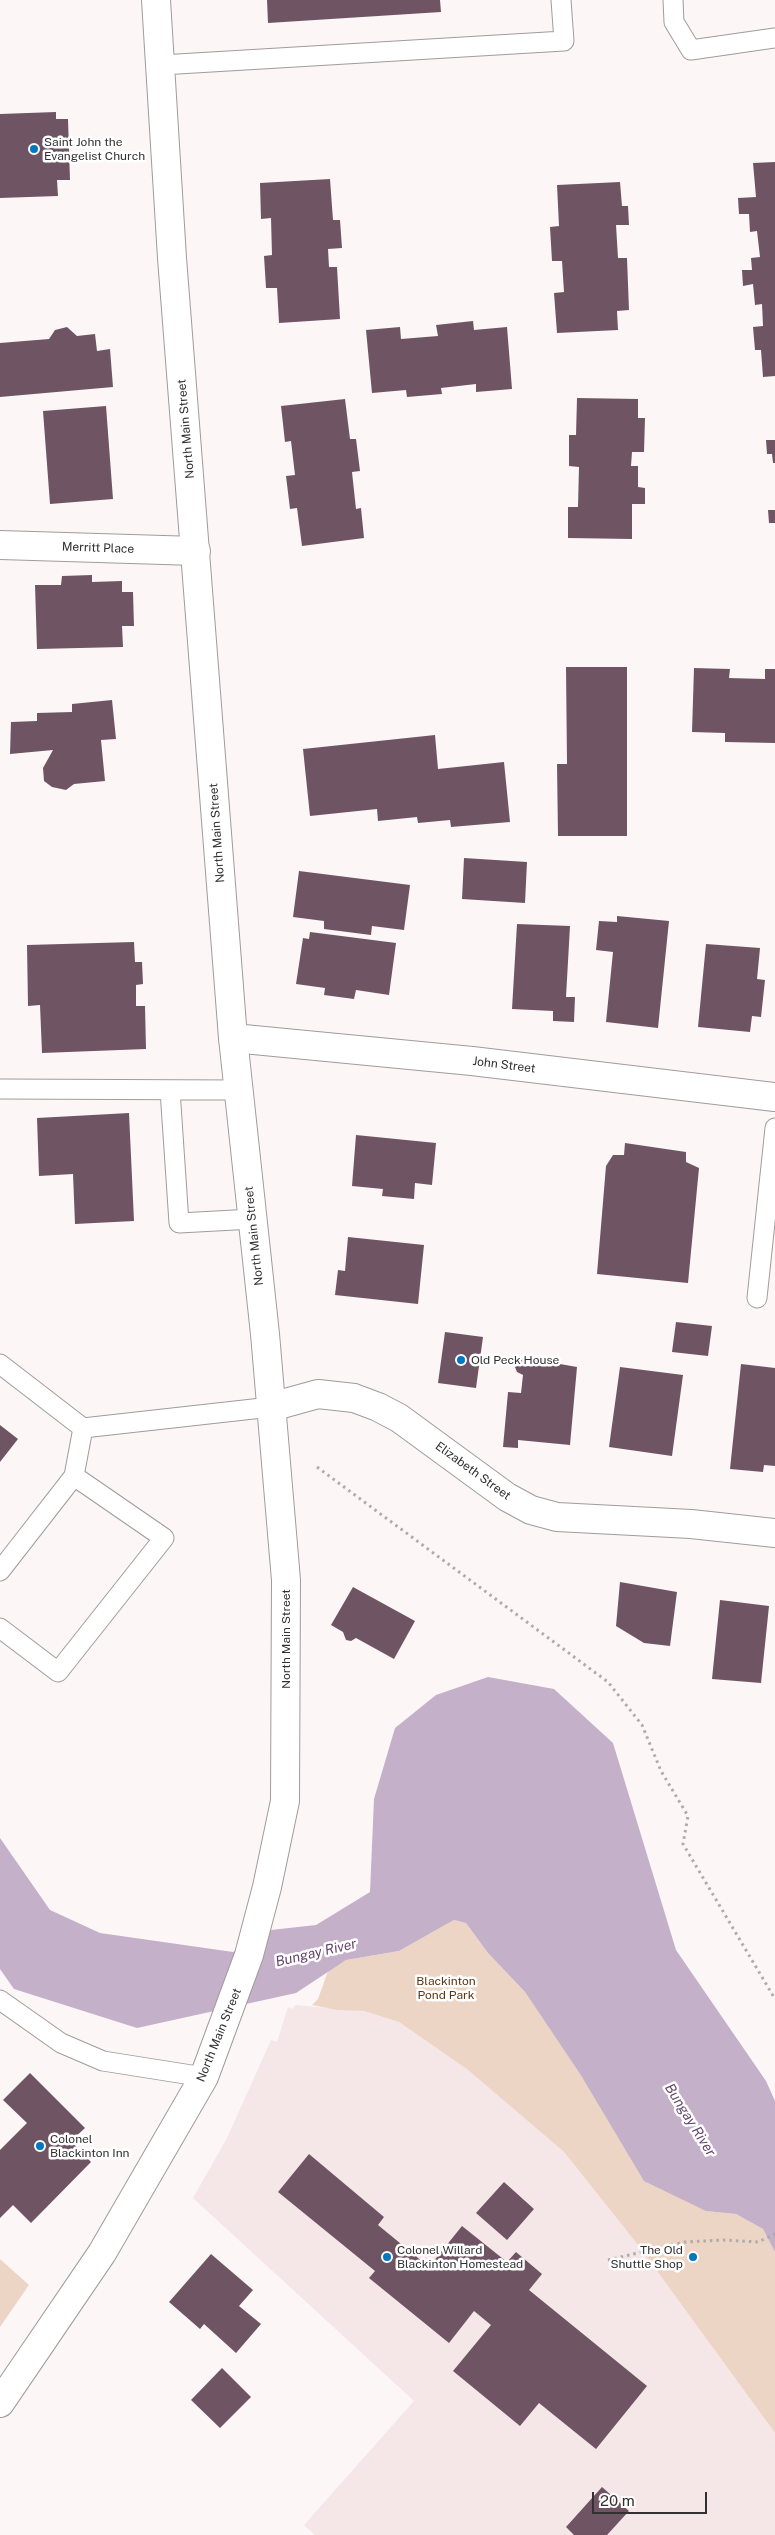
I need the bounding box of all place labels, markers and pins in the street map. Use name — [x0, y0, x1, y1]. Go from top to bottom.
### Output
place label: Saint John the Evangelist Church — [44, 135, 145, 163]
marker: Saint John the Evangelist Church — [28, 143, 40, 155]
place label: Old Peck House — [471, 1353, 559, 1367]
marker: Old Peck House — [455, 1354, 467, 1366]
place label: Colonel Blackinton Inn — [50, 2132, 130, 2160]
marker: Colonel Blackinton Inn — [34, 2140, 46, 2152]
place label: Colonel Willard Blackinton Homestead — [397, 2243, 523, 2271]
place label: The Old Shuttle Shop — [610, 2243, 683, 2271]
marker: Colonel Willard Blackinton Homestead — [381, 2251, 393, 2263]
marker: The Old Shuttle Shop — [687, 2251, 699, 2263]

